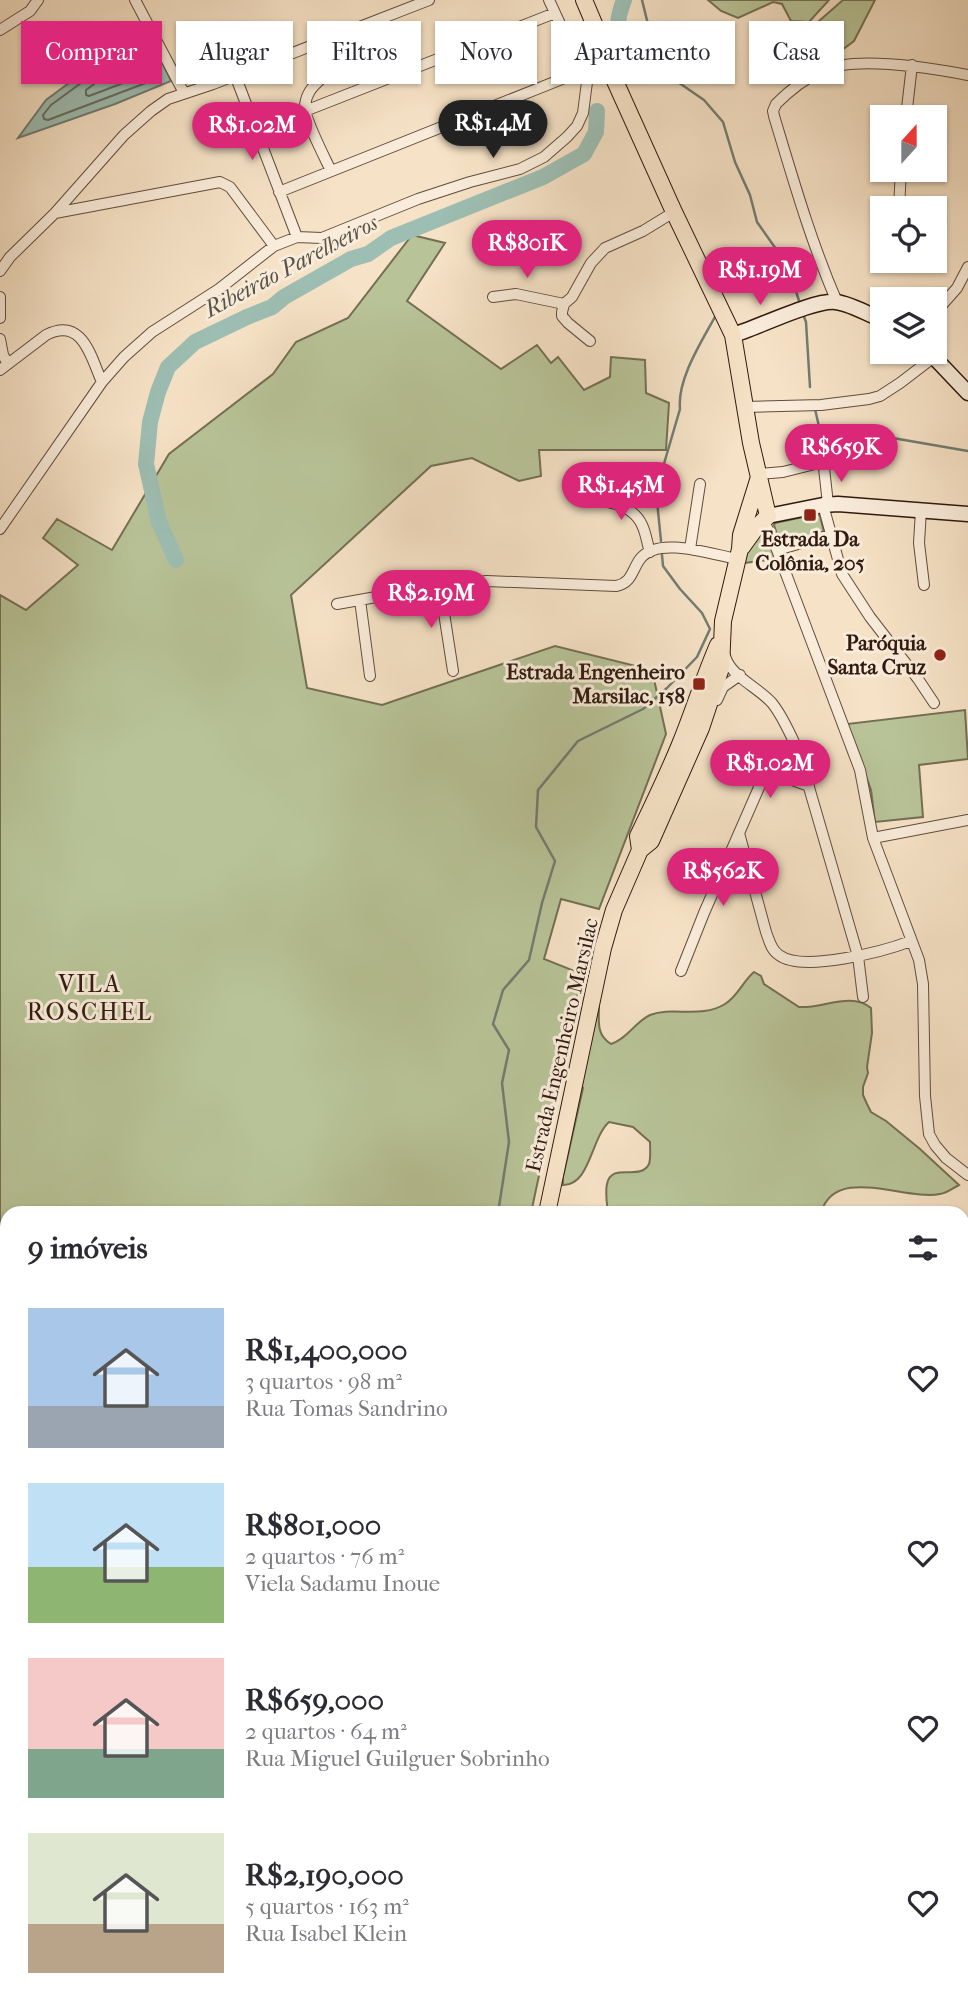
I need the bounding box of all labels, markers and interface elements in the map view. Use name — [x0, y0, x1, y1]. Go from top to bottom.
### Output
chip: Comprar — [21, 21, 162, 84]
chip: Alugar — [176, 21, 293, 84]
chip: Filtros — [307, 21, 421, 84]
chip: Novo — [435, 21, 537, 84]
chip: Apartamento — [551, 21, 735, 84]
chip: Casa — [749, 21, 844, 84]
pin: R$1.4M — [436, 100, 550, 160]
pin: R$1.02M — [187, 102, 317, 162]
north arrow — [870, 105, 947, 182]
map controls — [870, 105, 947, 364]
text: R$1.4M — [454, 109, 532, 136]
text: R$1.02M — [208, 111, 296, 138]
button: locate — [870, 196, 947, 273]
water label: Ribeirão Parelheiros — [198, 208, 383, 324]
pin: R$801K — [470, 220, 584, 280]
text: R$801K — [488, 229, 566, 256]
pin: R$1.19M — [695, 247, 825, 307]
text: R$1.19M — [718, 256, 802, 283]
button: layers — [870, 287, 947, 364]
pin: R$659K — [784, 424, 898, 484]
text: R$659K — [801, 433, 881, 460]
pin: R$1.45M — [556, 462, 686, 522]
text: R$1.45M — [578, 471, 664, 498]
marker: Estrada Da Colônia, 205 — [802, 507, 818, 523]
place label: Estrada Da Colônia, 205 — [755, 527, 865, 575]
pin: R$2.19M — [366, 570, 496, 630]
text: R$2.19M — [388, 579, 474, 606]
place label: Paróquia Santa Cruz — [827, 631, 927, 679]
marker: Paróquia Santa Cruz — [932, 647, 948, 663]
place label: Estrada Engenheiro Marsilac, 158 — [506, 660, 685, 708]
marker: Estrada Engenheiro Marsilac, 158 — [691, 676, 707, 692]
pin: R$1.02M — [705, 740, 835, 800]
text: R$1.02M — [726, 749, 814, 776]
pin: R$562K — [666, 848, 780, 908]
text: R$562K — [683, 857, 763, 884]
street label: Estrada Engenheiro Marsilac — [521, 916, 603, 1174]
district label: VILA ROSCHEL — [27, 970, 153, 1026]
icon: filters — [904, 1229, 942, 1267]
text: 9 imóveis — [28, 1231, 148, 1266]
text: R$1,400,000 — [245, 1333, 408, 1368]
icon: home — [84, 1336, 168, 1420]
icon: heart — [904, 1359, 942, 1397]
text: 3 quartos · 98 m² — [245, 1368, 402, 1395]
text: Rua Tomas Sandrino — [245, 1395, 448, 1422]
text: R$801,000 — [245, 1508, 381, 1543]
icon: home — [84, 1511, 168, 1595]
icon: heart — [904, 1534, 942, 1572]
text: 2 quartos · 76 m² — [245, 1543, 404, 1570]
text: Viela Sadamu Inoue — [245, 1570, 440, 1597]
text: R$659,000 — [245, 1683, 384, 1718]
icon: home — [84, 1686, 168, 1770]
icon: heart — [904, 1709, 942, 1747]
text: 2 quartos · 64 m² — [245, 1718, 407, 1745]
text: Rua Miguel Guilguer Sobrinho — [245, 1745, 550, 1772]
text: R$2,190,000 — [245, 1858, 404, 1893]
icon: home — [84, 1861, 168, 1945]
icon: heart — [904, 1884, 942, 1922]
text: 5 quartos · 163 m² — [245, 1893, 409, 1920]
text: Rua Isabel Klein — [245, 1920, 407, 1947]

